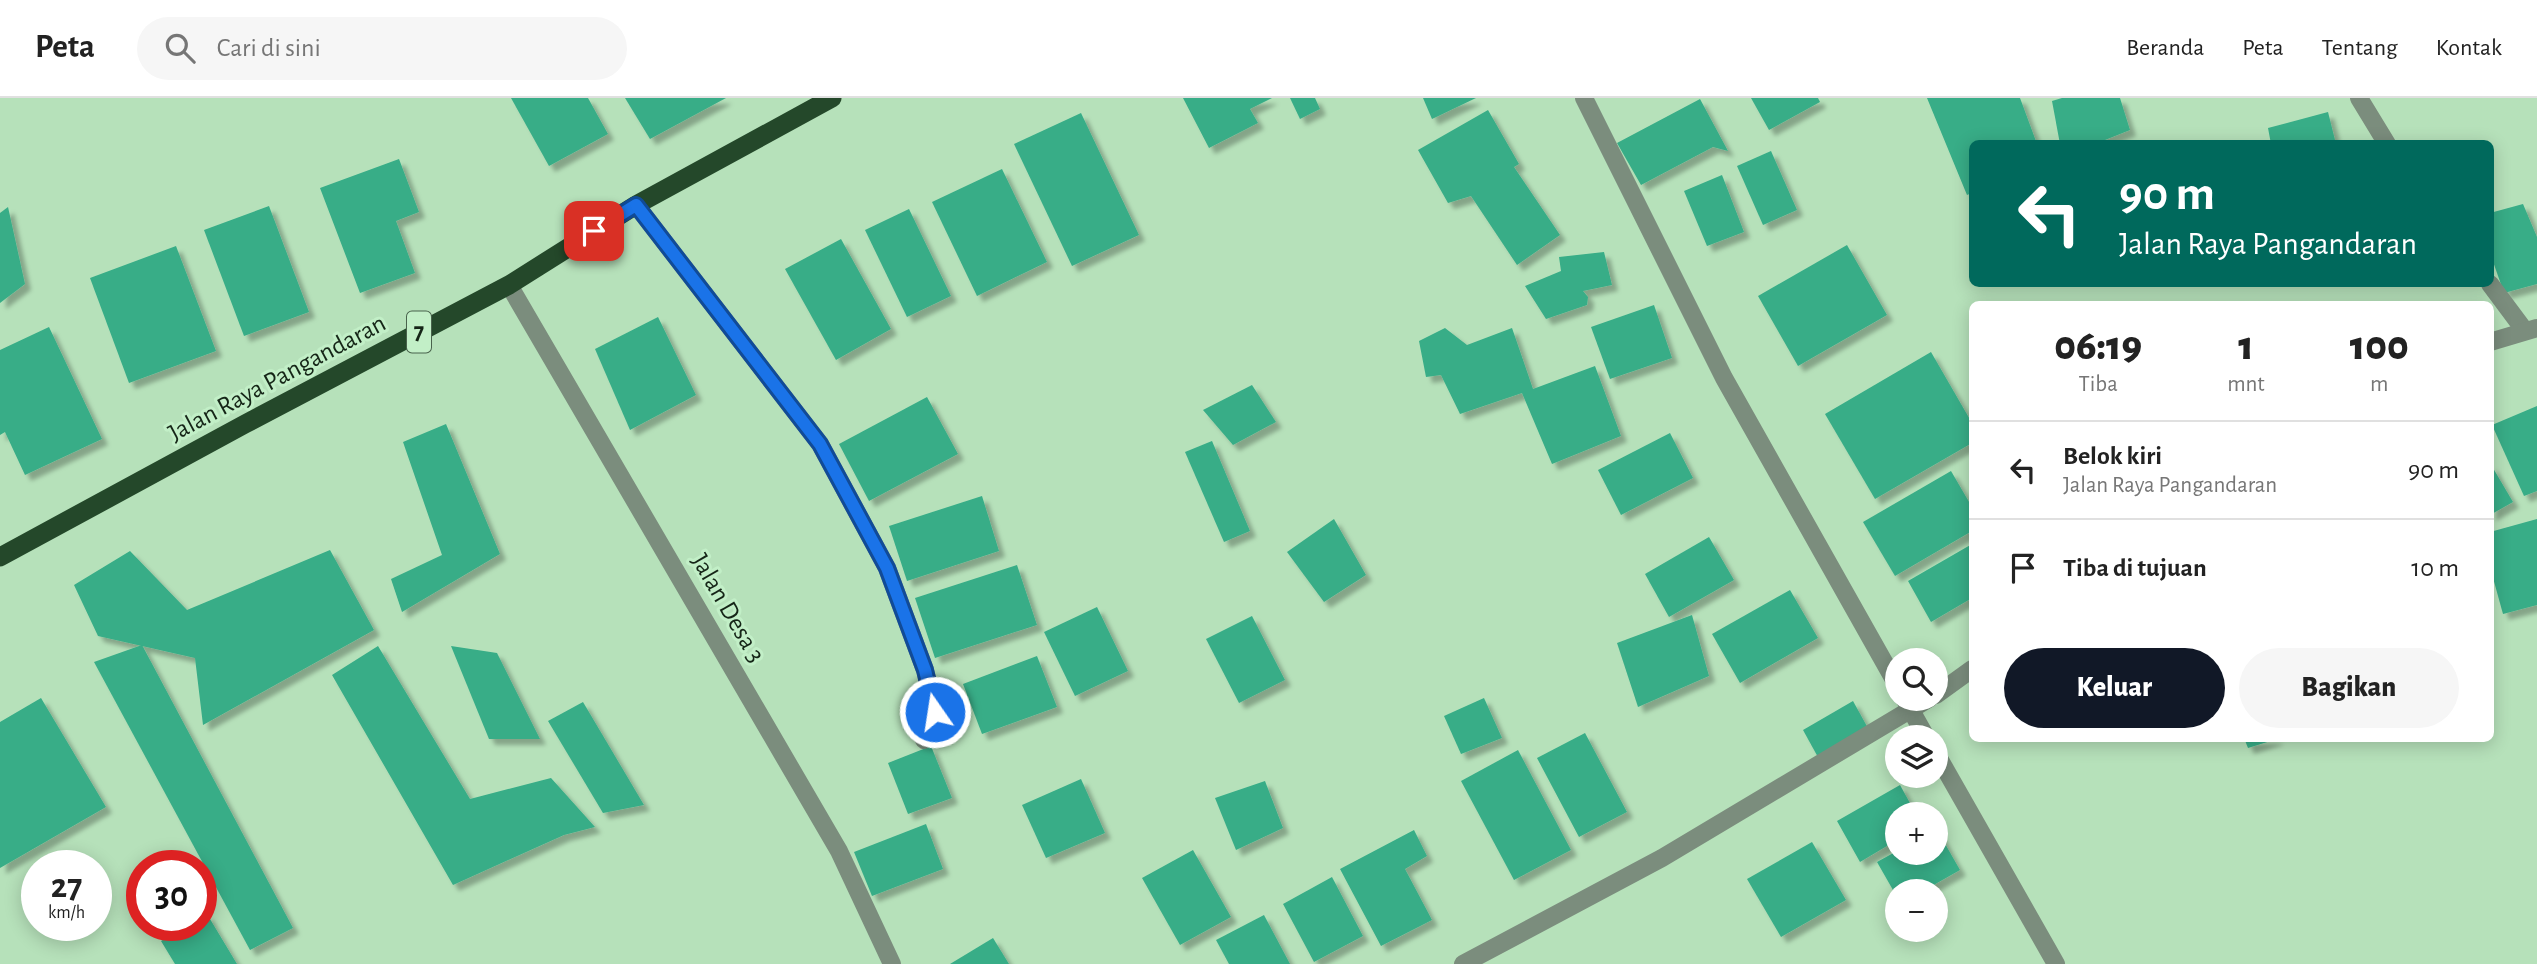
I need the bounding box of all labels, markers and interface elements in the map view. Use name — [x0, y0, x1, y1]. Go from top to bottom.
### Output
search box — [137, 17, 627, 80]
icon: search — [161, 29, 199, 67]
text: Peta — [35, 31, 95, 64]
text: Cari di sini — [217, 35, 321, 61]
text: Beranda — [2126, 36, 2204, 60]
text: Peta — [2242, 36, 2284, 60]
text: Tentang — [2322, 36, 2398, 60]
text: Kontak — [2436, 36, 2502, 60]
icon: left — [2004, 168, 2095, 259]
text: 90 m — [2119, 170, 2215, 219]
pin — [564, 201, 624, 261]
icon: arrive — [575, 212, 613, 250]
text: Jalan Raya Pangandaran — [2119, 228, 2417, 260]
street label: Jalan Raya Pangandaran — [164, 310, 390, 446]
road number: 7 — [407, 312, 431, 353]
text: 06:19 — [2054, 325, 2142, 367]
text: 1 — [2238, 325, 2254, 367]
text: 100 — [2350, 325, 2409, 367]
text: Tiba — [2078, 373, 2118, 396]
text: mnt — [2227, 373, 2265, 396]
text: m — [2370, 373, 2389, 396]
text: Belok kiri — [2063, 443, 2162, 469]
icon: left — [2004, 451, 2042, 489]
text: 90 m — [2408, 457, 2459, 483]
text: Jalan Raya Pangandaran — [2063, 474, 2277, 497]
street label: Jalan Desa 3 — [687, 549, 769, 667]
icon: arrive — [2004, 549, 2042, 587]
text: Tiba di tujuan — [2063, 555, 2207, 581]
text: 10 m — [2411, 555, 2459, 581]
map controls — [1885, 648, 1948, 942]
button: search — [1885, 648, 1948, 711]
button: Keluar — [2004, 648, 2225, 728]
button: Bagikan — [2239, 648, 2459, 728]
position arrow — [898, 675, 972, 749]
button: layers — [1885, 725, 1948, 788]
button: + — [1885, 802, 1948, 865]
speed limit sign: 30 — [126, 850, 217, 941]
text: 27 — [51, 869, 82, 904]
button: − — [1885, 879, 1948, 942]
text: km/h — [48, 904, 85, 922]

